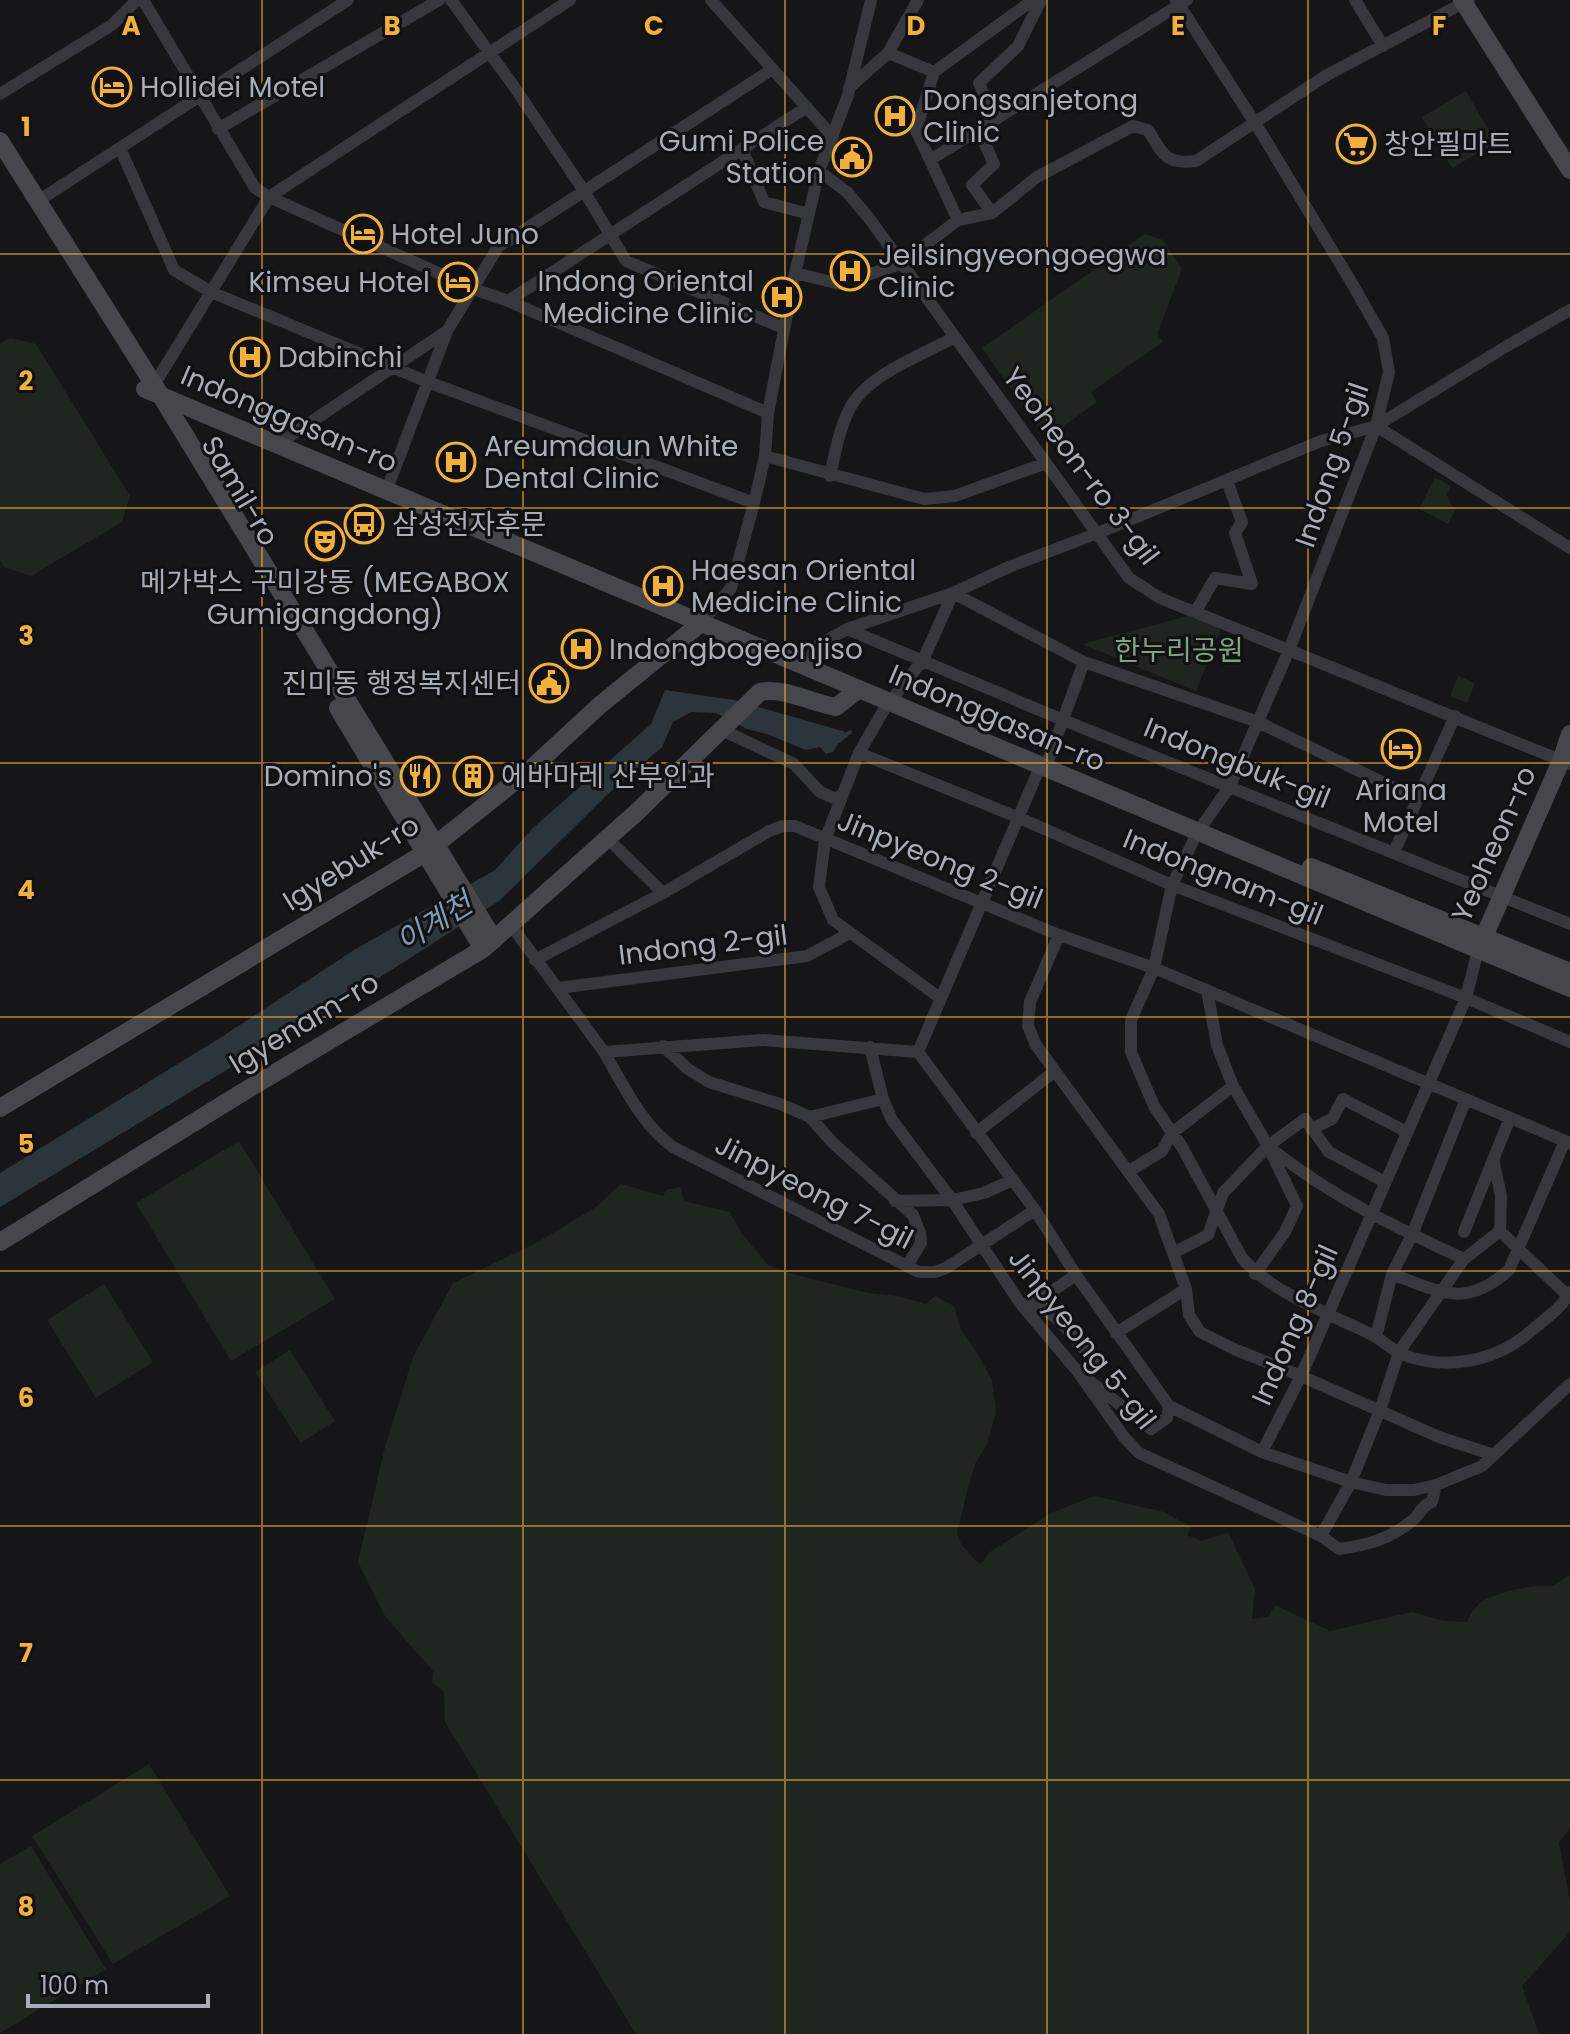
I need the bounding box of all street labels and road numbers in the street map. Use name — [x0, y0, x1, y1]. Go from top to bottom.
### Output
street label: Indonggasan-ro — [175, 356, 403, 482]
street label: Yeoheon-ro 3-gil — [994, 359, 1168, 573]
street label: Indong 5-gil — [1286, 377, 1378, 553]
street label: Samil-ro — [192, 429, 288, 553]
street label: Indonggasan-ro — [883, 655, 1111, 781]
street label: Indongbuk-gil — [1138, 708, 1336, 818]
street label: Yeoheon-ro — [1442, 760, 1546, 928]
street label: Jinpyeong 2-gil — [832, 801, 1048, 919]
street label: Igyebuk-ro — [275, 806, 427, 920]
street label: Indongnam-gil — [1117, 819, 1329, 935]
street label: Indong 2-gil — [616, 915, 790, 975]
street label: Igyenam-ro — [222, 963, 386, 1083]
street label: Jinpyeong 7-gil — [708, 1125, 920, 1259]
street label: Indong 8-gil — [1242, 1239, 1348, 1411]
street label: Jinpyeong 5-gil — [999, 1240, 1165, 1438]

